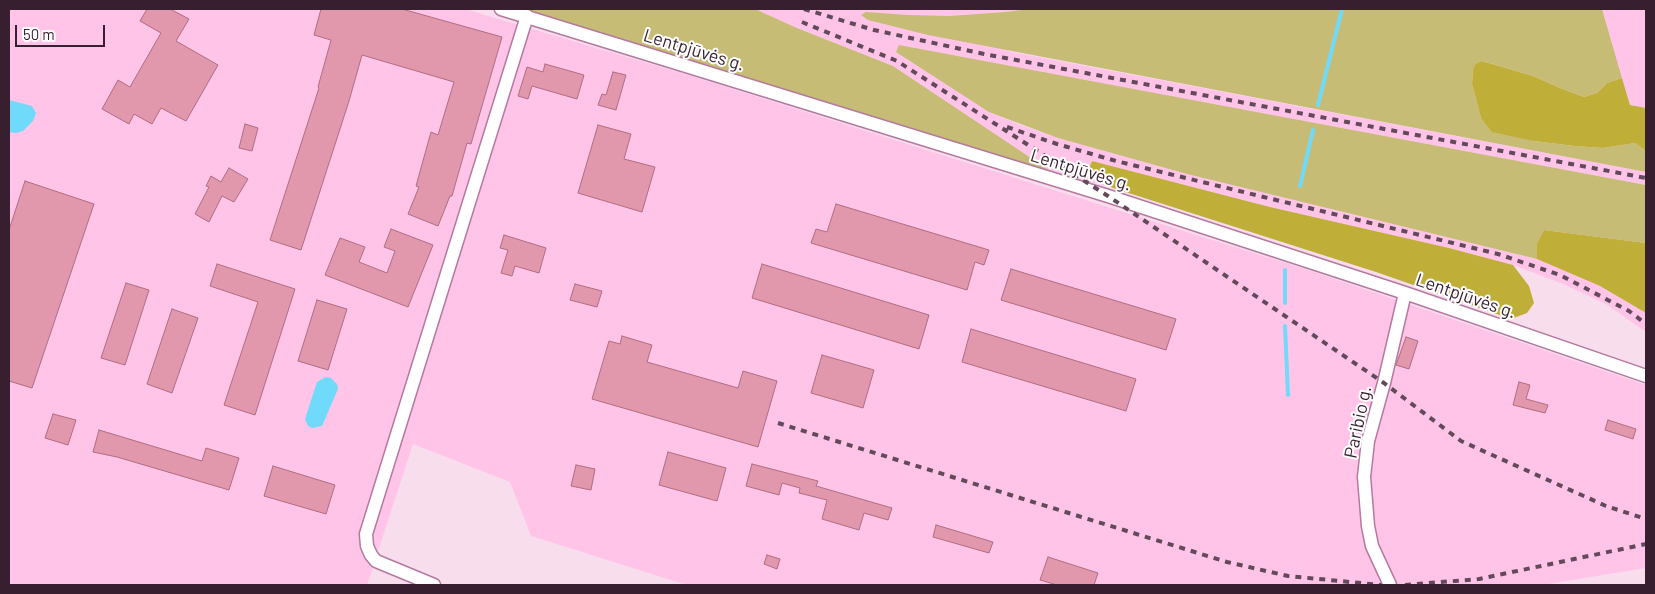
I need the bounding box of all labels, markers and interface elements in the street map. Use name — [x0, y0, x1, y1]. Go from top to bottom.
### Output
scale bar — [18, 15, 108, 47]
street label: Lentpjūvės g. — [641, 24, 747, 76]
text: 50 m — [23, 25, 55, 43]
street label: Lentpjūvės g. — [1028, 144, 1134, 196]
street label: Lentpjūvės g. — [1413, 269, 1519, 323]
street label: Paribio g. — [1340, 384, 1376, 460]

